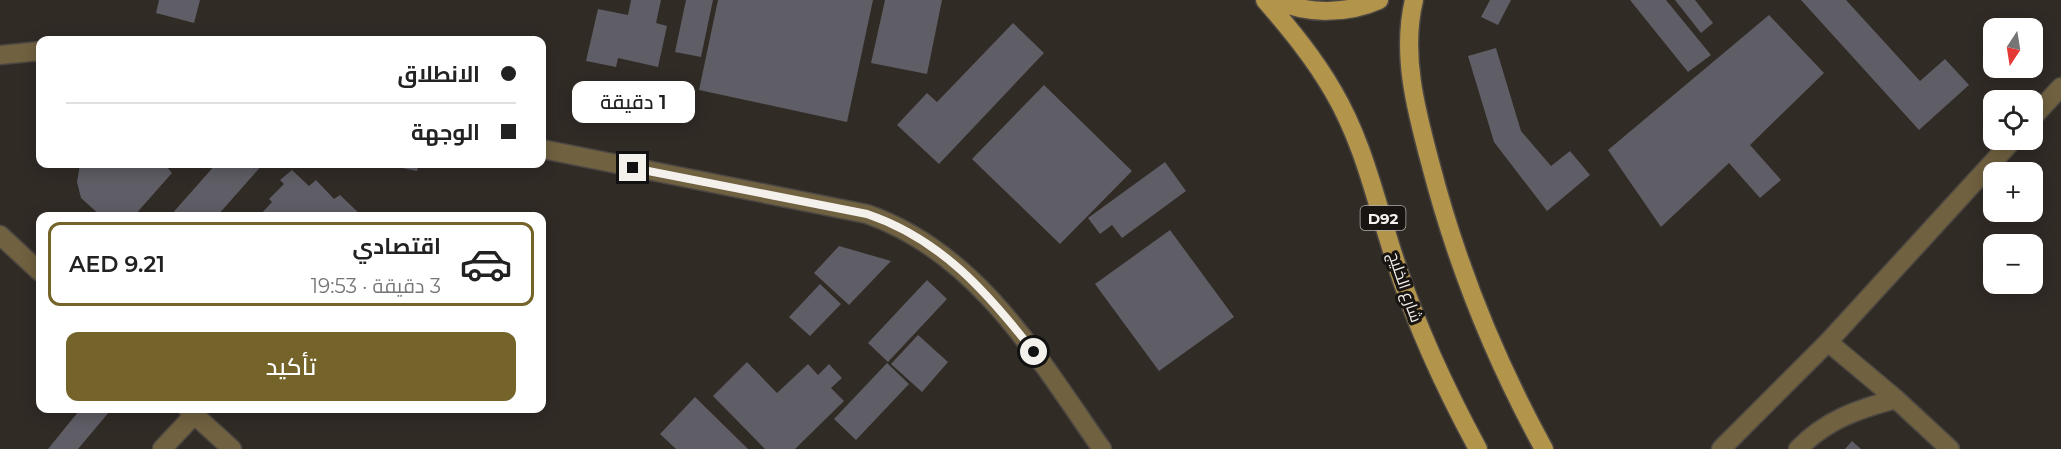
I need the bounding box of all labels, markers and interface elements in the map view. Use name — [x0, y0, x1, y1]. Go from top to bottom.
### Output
north arrow — [1983, 18, 2043, 78]
map controls — [1983, 18, 2043, 294]
text: الانطلاق — [397, 61, 480, 88]
callout: 1 دقيقة — [572, 81, 694, 123]
text: 1 دقيقة — [600, 90, 667, 114]
button: locate — [1983, 90, 2043, 150]
text: الوجهة — [411, 119, 480, 146]
route end — [619, 154, 646, 181]
button: + — [1983, 162, 2043, 222]
road number: D92 — [1360, 206, 1406, 230]
text: اقتصادي — [352, 233, 441, 260]
button: − — [1983, 234, 2043, 294]
icon: car — [459, 237, 513, 291]
street label: شارع الخليج — [1382, 249, 1426, 325]
text: AED 9.21 — [69, 251, 165, 278]
text: 3 دقيقة · 19:53 — [311, 274, 441, 298]
button: تأكيد — [66, 332, 516, 401]
route start — [1020, 338, 1047, 365]

